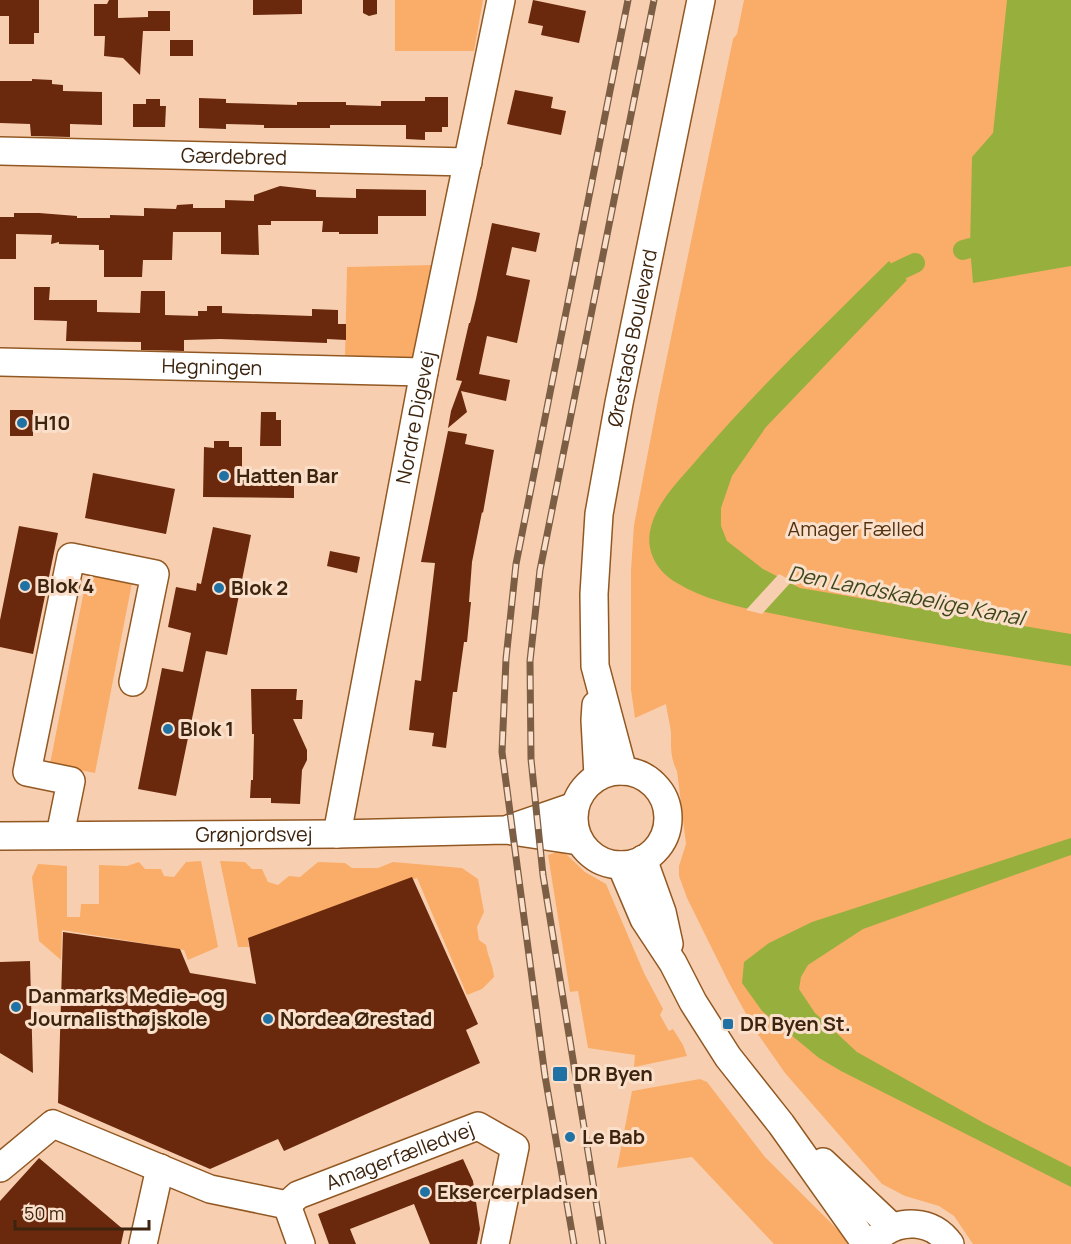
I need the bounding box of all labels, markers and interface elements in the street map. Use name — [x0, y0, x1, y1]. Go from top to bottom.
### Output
street label: Gærdebred — [181, 141, 287, 171]
street label: Ørestads Boulevard — [601, 247, 663, 429]
street label: Nordre Digevej — [389, 348, 441, 486]
street label: Hegningen — [161, 352, 263, 381]
place label: H10 — [34, 409, 70, 436]
marker: H10 — [15, 416, 29, 430]
place label: Hatten Bar — [236, 462, 338, 489]
marker: Hatten Bar — [217, 469, 231, 483]
park label: Amager Fælled — [788, 515, 924, 542]
water label: Den Landskabelige Kanal — [786, 558, 1030, 632]
place label: Blok 4 — [37, 572, 95, 599]
place label: Blok 2 — [231, 574, 288, 601]
marker: Blok 4 — [18, 579, 32, 593]
marker: Blok 2 — [212, 581, 226, 595]
place label: Blok 1 — [180, 715, 234, 742]
marker: Blok 1 — [161, 722, 175, 736]
street label: Grønjordsvej — [195, 820, 313, 848]
place label: Danmarks Medie- og Journalisthøjskole — [28, 982, 225, 1032]
marker: Danmarks Medie- og Journalisthøjskole — [9, 1000, 23, 1014]
place label: Nordea Ørestad — [280, 1005, 432, 1032]
place label: DR Byen St. — [740, 1010, 851, 1037]
marker: Nordea Ørestad — [261, 1012, 275, 1026]
marker: DR Byen St. — [721, 1017, 735, 1031]
place label: DR Byen — [574, 1060, 653, 1087]
marker: DR Byen — [551, 1065, 569, 1083]
street label: Amagerfælledvej — [322, 1115, 478, 1196]
place label: Le Bab — [582, 1123, 645, 1150]
marker: Le Bab — [563, 1130, 577, 1144]
place label: Eksercerpladsen — [437, 1178, 598, 1205]
marker: Eksercerpladsen — [418, 1185, 432, 1199]
scale bar — [15, 1193, 148, 1231]
text: 50 m — [24, 1201, 64, 1225]

